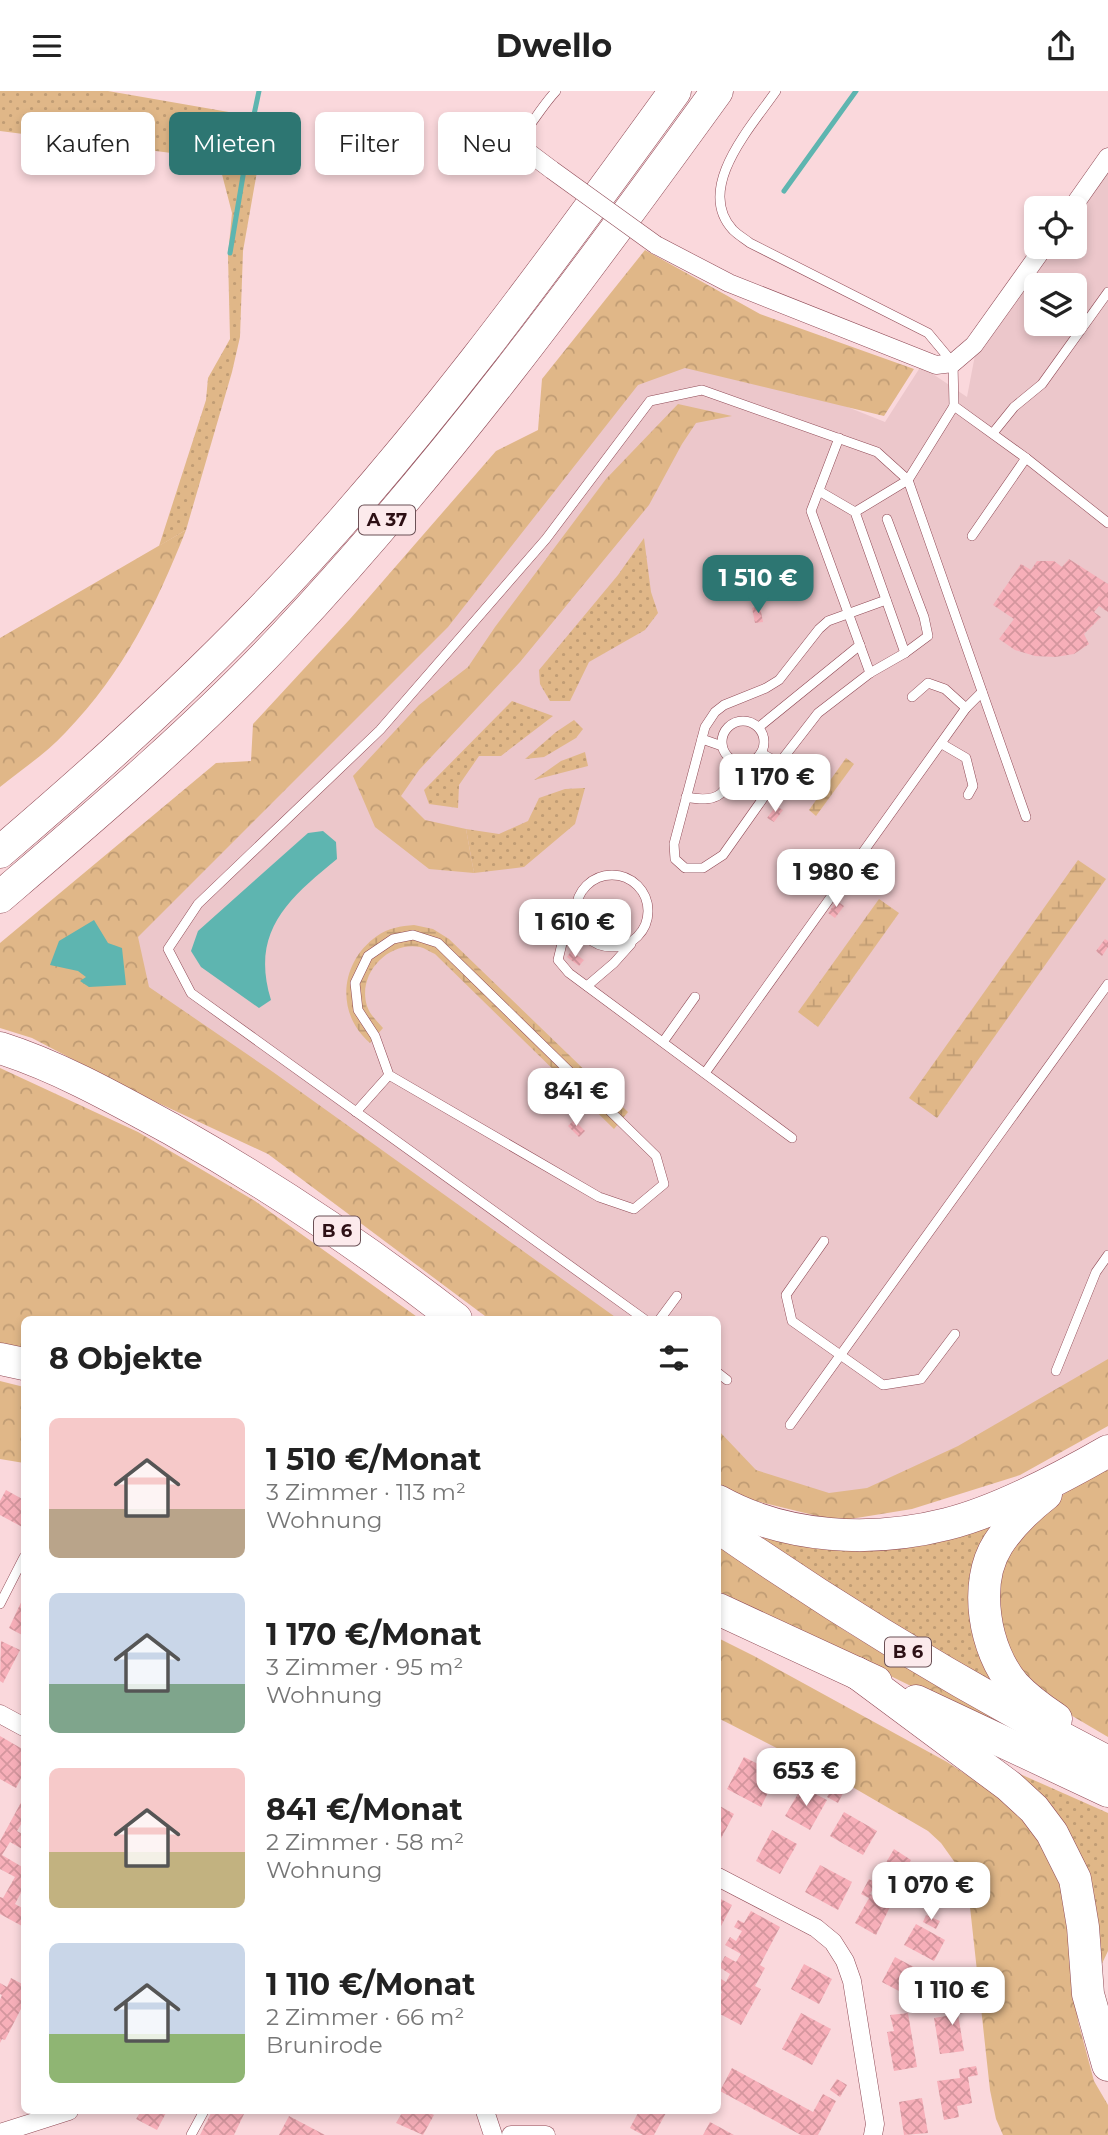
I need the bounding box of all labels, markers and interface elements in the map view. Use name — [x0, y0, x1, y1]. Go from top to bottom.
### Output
text: Dwello — [496, 26, 612, 65]
icon: menu — [28, 27, 66, 65]
icon: share — [1042, 27, 1080, 65]
chip: Kaufen — [21, 112, 155, 175]
chip: Mieten — [169, 112, 301, 175]
chip: Filter — [315, 112, 424, 175]
chip: Neu — [438, 112, 536, 175]
map controls — [1024, 196, 1087, 336]
button: locate — [1024, 196, 1087, 259]
button: layers — [1024, 273, 1087, 336]
road number: A 37 — [359, 505, 415, 535]
pin: 1 510 € — [693, 555, 823, 615]
text: 1 510 € — [718, 564, 798, 592]
pin: 1 170 € — [710, 755, 840, 814]
text: 1 170 € — [735, 763, 815, 791]
pin: 1 980 € — [771, 849, 901, 909]
text: 1 980 € — [793, 858, 879, 886]
pin: 1 610 € — [510, 899, 640, 959]
text: 1 610 € — [535, 908, 615, 936]
pin: 841 € — [527, 1069, 625, 1128]
text: 841 € — [544, 1077, 608, 1105]
road number: B 6 — [314, 1217, 360, 1245]
icon: filters — [655, 1339, 693, 1377]
text: 8 Objekte — [49, 1340, 202, 1377]
text: 1 510 €/Monat — [266, 1441, 481, 1478]
icon: home — [105, 1446, 189, 1530]
text: 3 Zimmer · 113 m² — [266, 1478, 466, 1506]
text: Wohnung — [266, 1506, 383, 1534]
text: 1 170 €/Monat — [266, 1616, 482, 1653]
icon: home — [105, 1621, 189, 1705]
road number: B 6 — [885, 1637, 931, 1667]
text: 3 Zimmer · 95 m² — [266, 1653, 463, 1681]
text: Wohnung — [266, 1681, 383, 1709]
pin: 653 € — [757, 1749, 855, 1808]
text: 653 € — [773, 1757, 840, 1785]
text: 841 €/Monat — [266, 1791, 463, 1828]
icon: home — [105, 1796, 189, 1880]
text: 2 Zimmer · 58 m² — [266, 1828, 464, 1856]
text: Wohnung — [266, 1856, 383, 1884]
pin: 1 070 € — [866, 1863, 996, 1922]
text: 1 070 € — [888, 1871, 974, 1899]
text: 1 110 €/Monat — [266, 1966, 475, 2003]
pin: 1 110 € — [887, 1967, 1017, 2027]
icon: home — [105, 1971, 189, 2055]
text: 1 110 € — [915, 1976, 989, 2004]
text: 2 Zimmer · 66 m² — [266, 2003, 464, 2031]
text: Brunirode — [266, 2031, 383, 2059]

